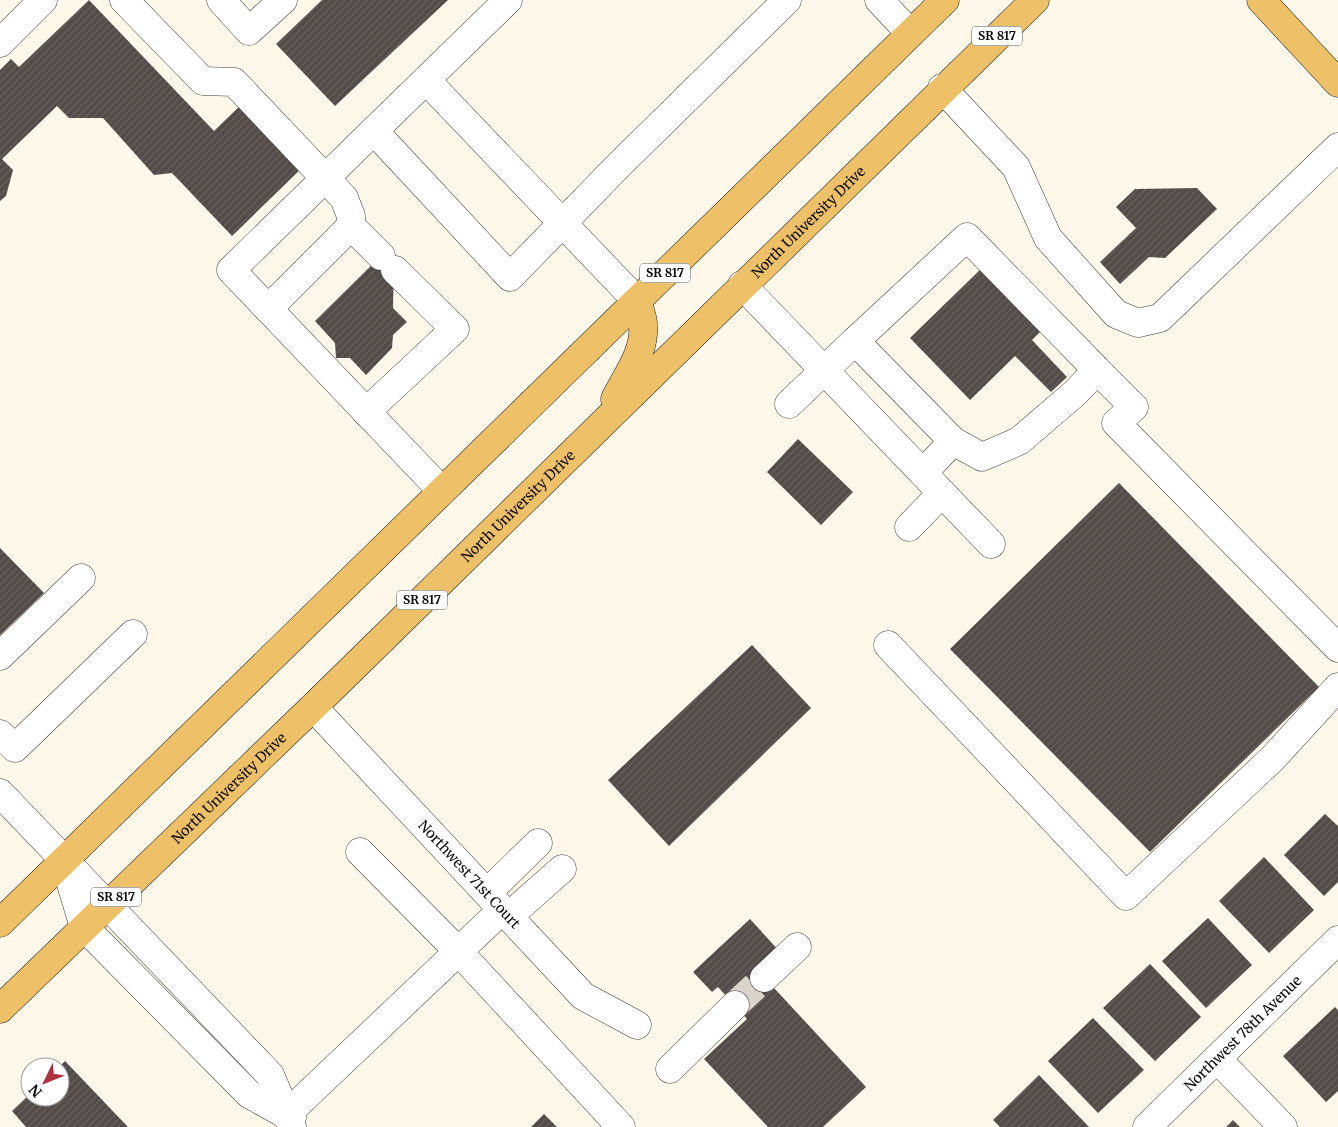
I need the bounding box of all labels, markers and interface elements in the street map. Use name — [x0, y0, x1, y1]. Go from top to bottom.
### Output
road number: SR 817 — [972, 27, 1022, 46]
street label: North University Drive — [747, 162, 869, 282]
road number: SR 817 — [640, 264, 690, 282]
street label: North University Drive — [457, 446, 579, 566]
road number: SR 817 — [397, 590, 447, 610]
street label: North University Drive — [168, 729, 290, 848]
street label: Northwest 71st Court — [414, 816, 525, 933]
road number: SR 817 — [91, 888, 141, 906]
street label: Northwest 78th Avenue — [1180, 972, 1305, 1095]
north arrow — [20, 1057, 70, 1107]
text: N — [25, 1081, 46, 1101]

